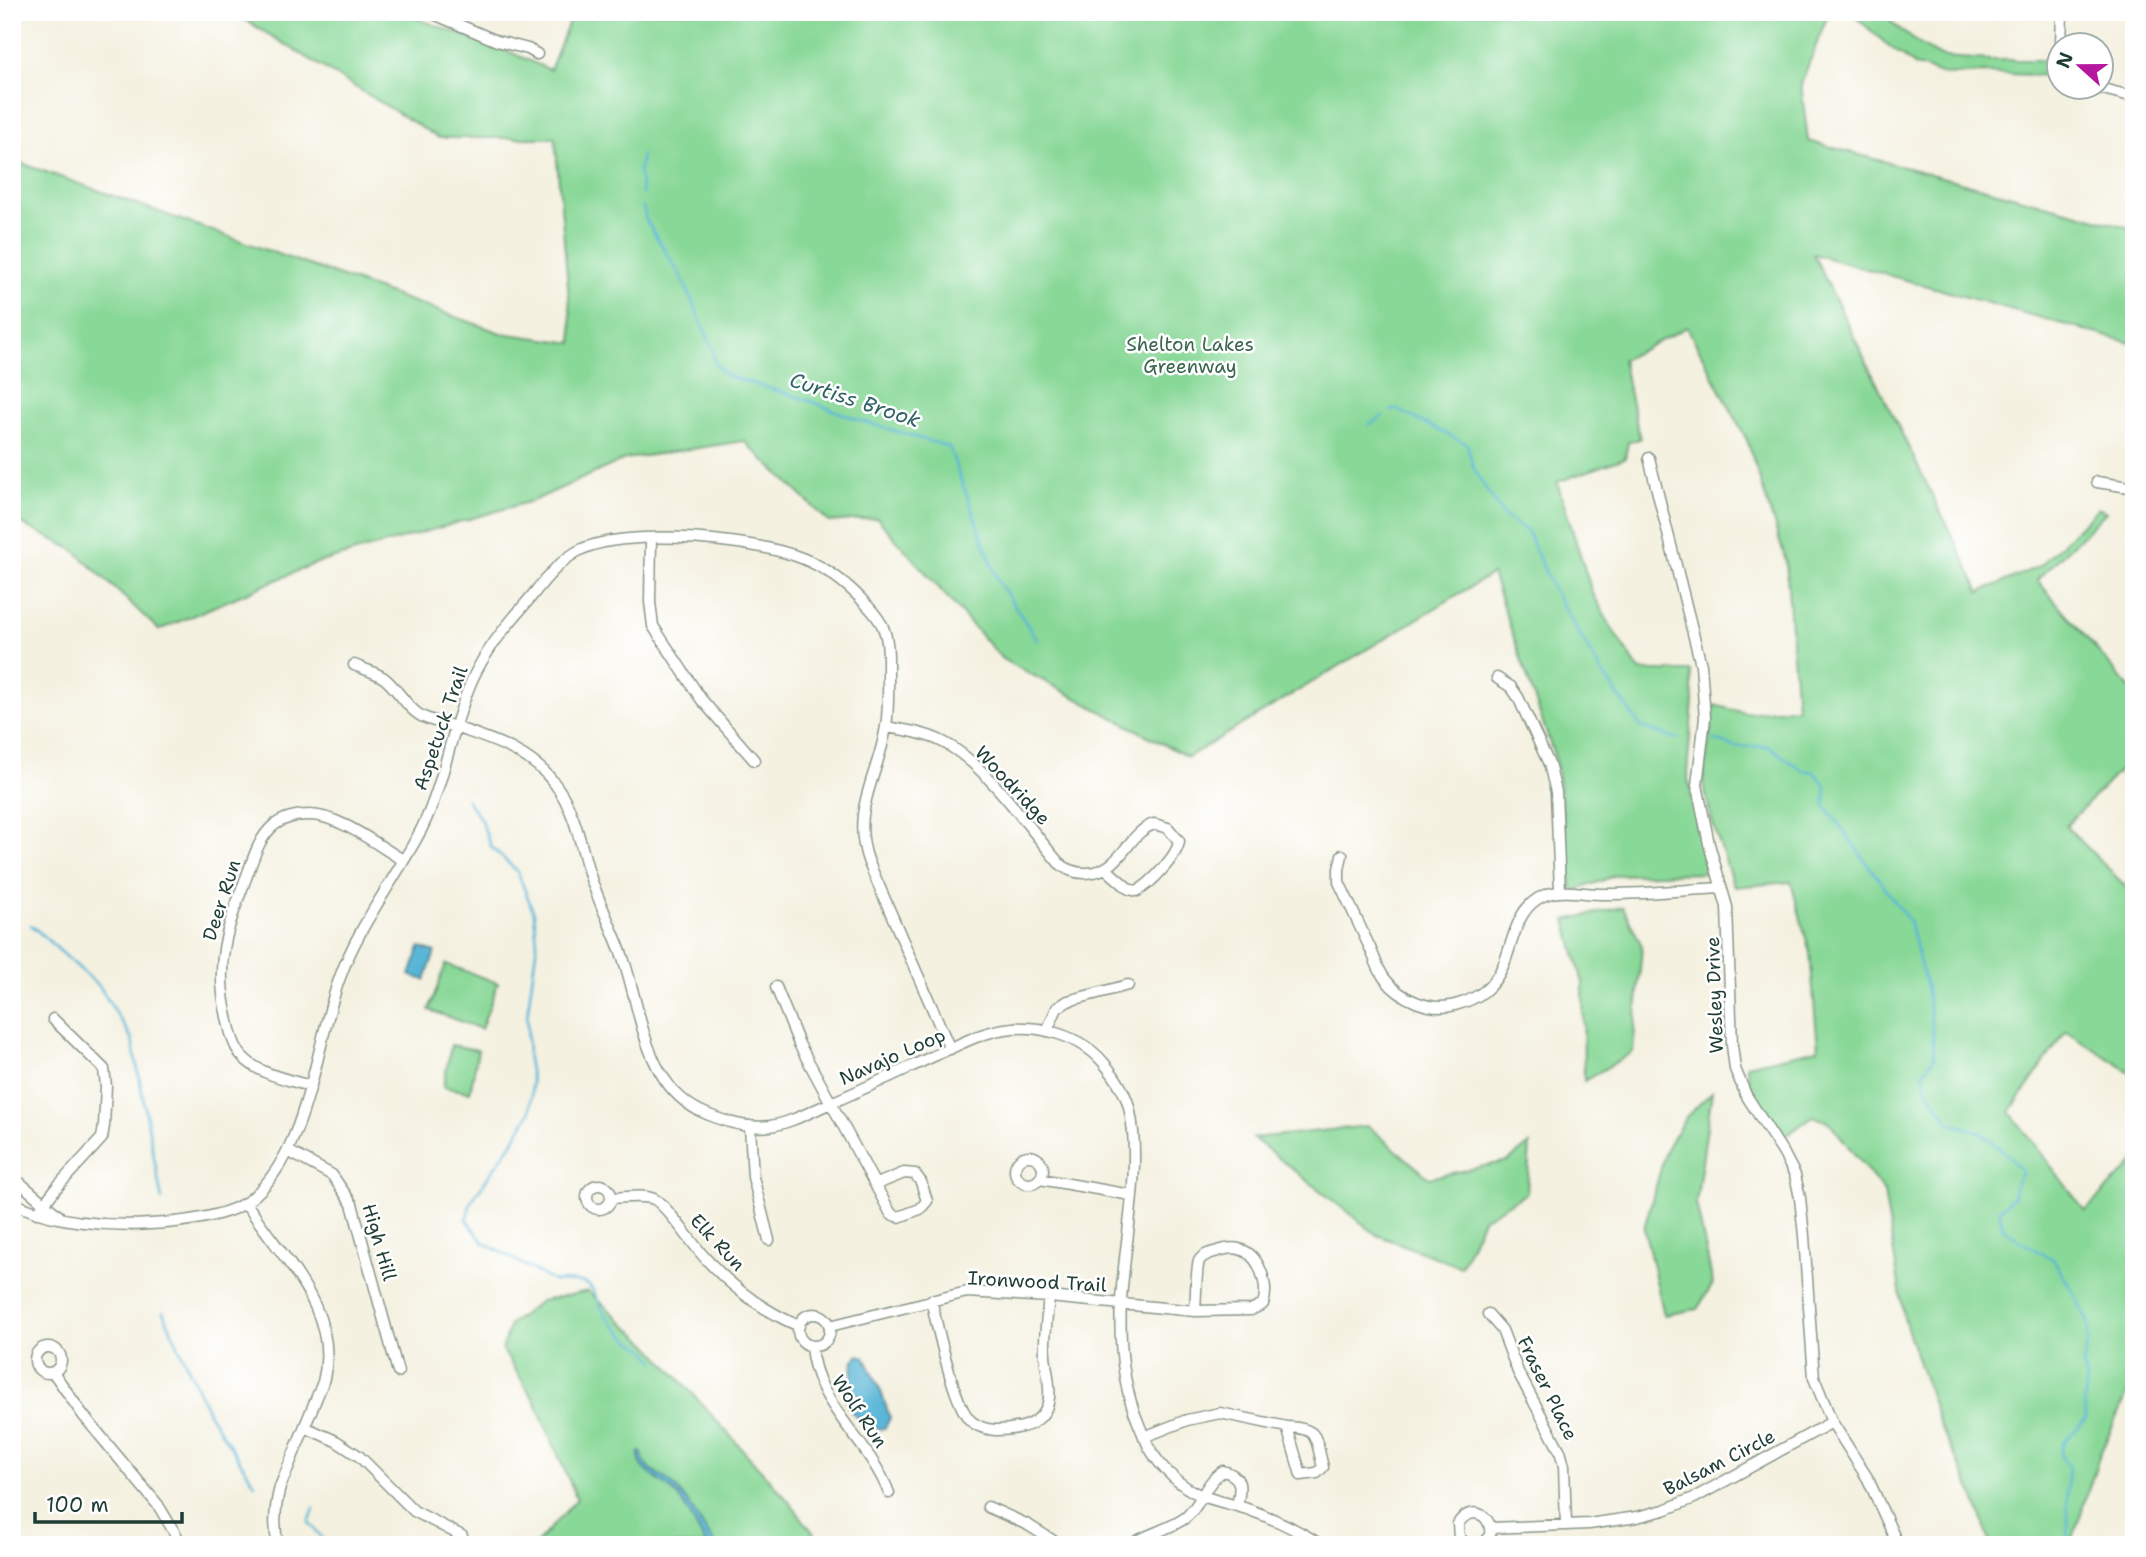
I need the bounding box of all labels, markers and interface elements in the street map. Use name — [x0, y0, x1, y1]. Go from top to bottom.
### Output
north arrow — [2044, 32, 2114, 102]
text: N — [2050, 49, 2079, 72]
park label: Shelton Lakes Greenway — [1126, 332, 1254, 379]
water label: Curtiss Brook — [786, 366, 924, 434]
street label: Aspetuck Trail — [408, 662, 474, 794]
street label: Woodridge — [969, 740, 1056, 830]
street label: Deer Run — [197, 856, 246, 944]
street label: Wesley Drive — [1700, 936, 1729, 1054]
street label: Navajo Loop — [835, 1022, 949, 1091]
street label: High Hill — [357, 1201, 403, 1284]
street label: Elk Run — [685, 1208, 751, 1276]
street label: Ironwood Trail — [967, 1265, 1107, 1298]
street label: Fraser Place — [1512, 1332, 1583, 1444]
street label: Wolf Run — [826, 1370, 893, 1453]
street label: Balsam Circle — [1659, 1424, 1779, 1501]
scale bar — [35, 1480, 182, 1524]
text: 100 m — [46, 1491, 109, 1519]

